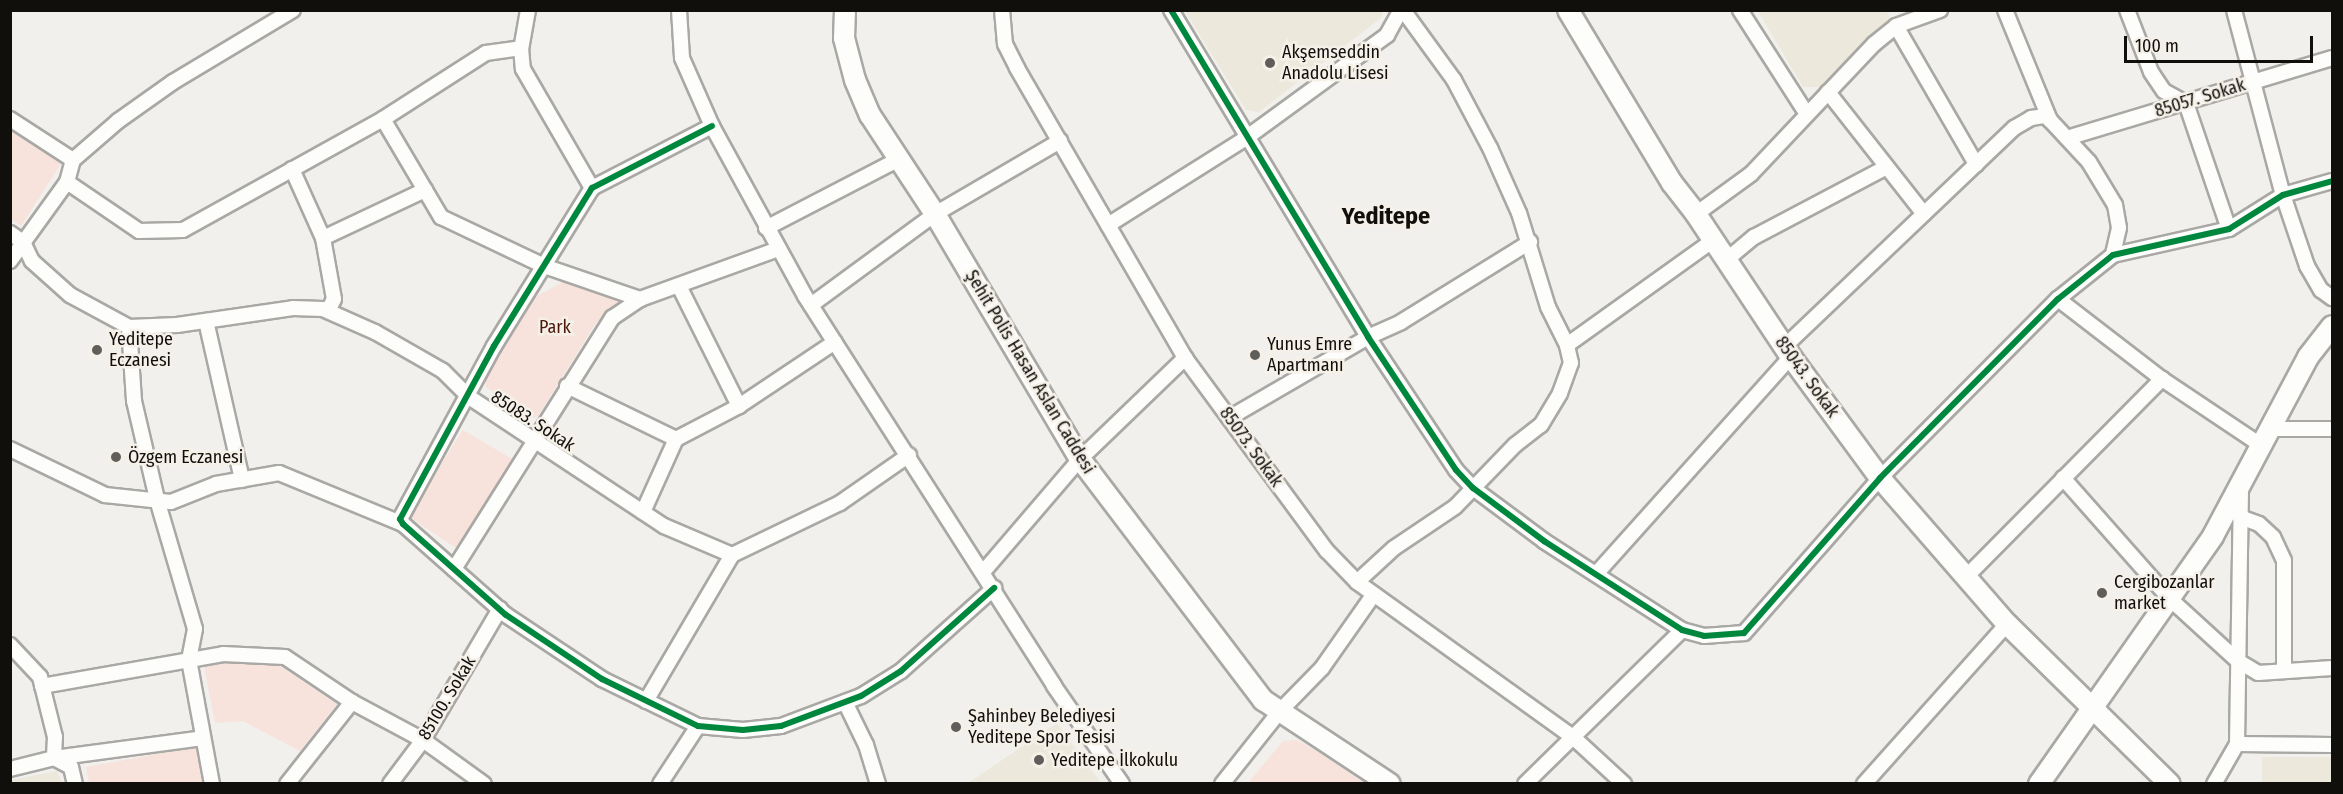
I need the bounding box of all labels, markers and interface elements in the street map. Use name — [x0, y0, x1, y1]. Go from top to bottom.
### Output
scale bar — [2127, 24, 2316, 62]
text: 100 m — [2135, 35, 2179, 57]
place label: Akşemseddin Anadolu Lisesi — [1282, 42, 1389, 84]
marker: Akşemseddin Anadolu Lisesi — [1263, 56, 1277, 70]
street label: 85057. Sokak — [2152, 74, 2248, 122]
district label: Yeditepe — [1342, 203, 1430, 231]
street label: Şehit Polis Hasan Aslan Caddesi — [961, 266, 1099, 478]
park label: Park — [539, 316, 571, 338]
place label: Yeditepe Eczanesi — [109, 329, 173, 372]
street label: 85043. Sokak — [1770, 332, 1844, 422]
place label: Yunus Emre Apartmanı — [1267, 334, 1352, 376]
marker: Yeditepe Eczanesi — [90, 343, 104, 357]
marker: Yunus Emre Apartmanı — [1248, 348, 1262, 362]
street label: 85083. Sokak — [487, 386, 579, 456]
street label: 85073. Sokak — [1215, 403, 1287, 491]
place label: Özgem Eczanesi — [128, 446, 243, 468]
marker: Özgem Eczanesi — [109, 450, 123, 464]
place label: Cergibozanlar market — [2114, 572, 2215, 614]
marker: Cergibozanlar market — [2095, 586, 2109, 600]
street label: 85100. Sokak — [414, 652, 480, 744]
place label: Şahinbey Belediyesi Yeditepe Spor Tesisi — [968, 706, 1115, 748]
marker: Şahinbey Belediyesi Yeditepe Spor Tesisi — [949, 720, 963, 734]
place label: Yeditepe İlkokulu — [1051, 749, 1178, 771]
marker: Yeditepe İlkokulu — [1032, 753, 1046, 767]

